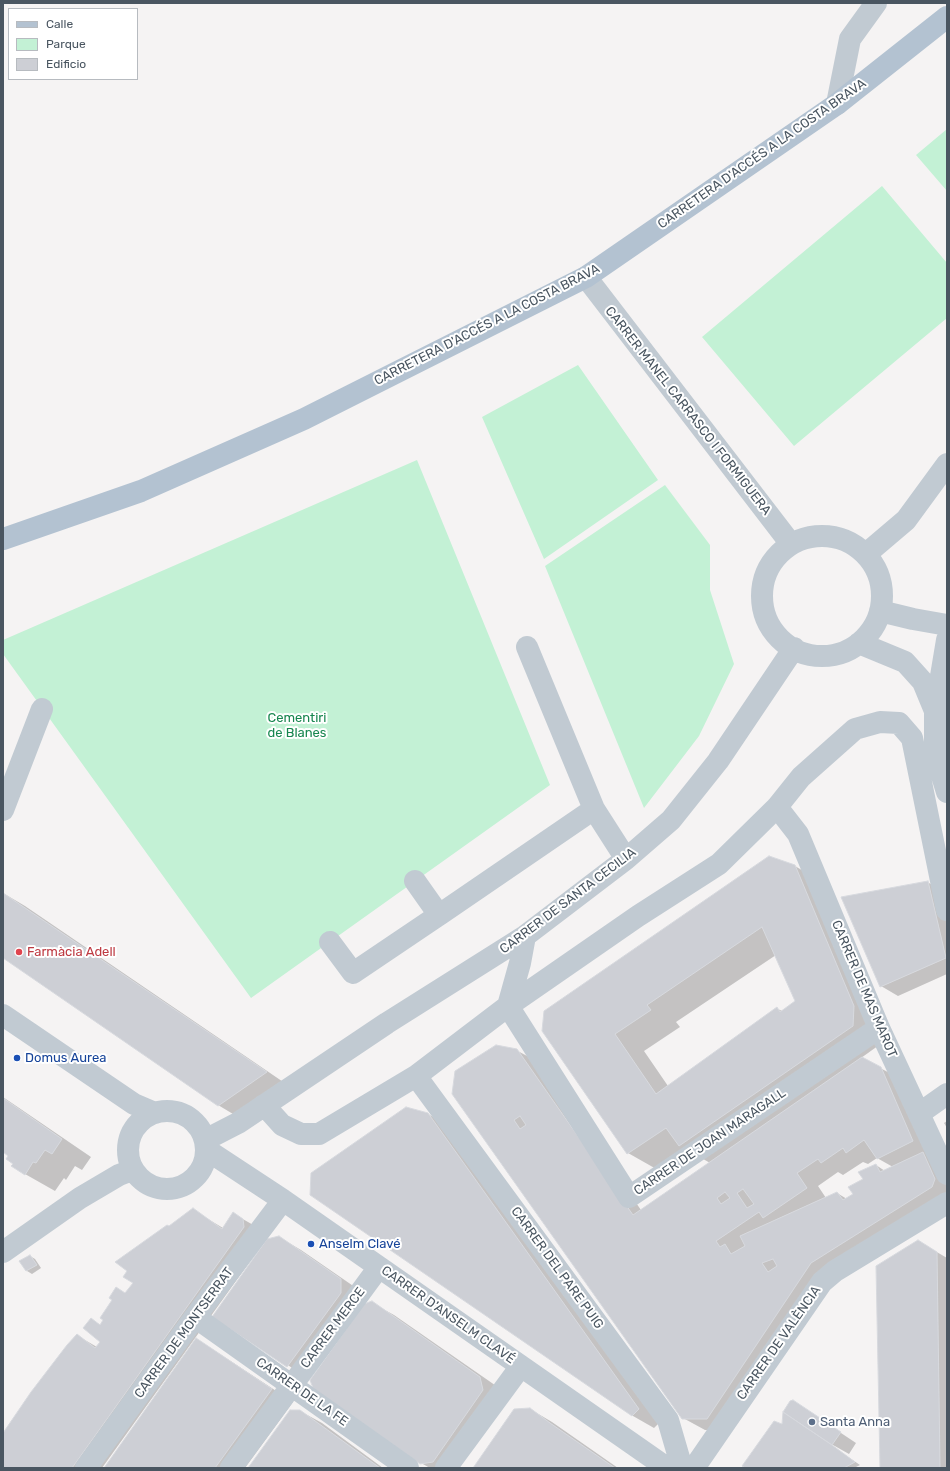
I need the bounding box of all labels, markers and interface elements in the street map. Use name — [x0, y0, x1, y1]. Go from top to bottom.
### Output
legend — [8, 8, 138, 80]
text: Calle — [46, 17, 73, 31]
text: Parque — [46, 37, 86, 51]
text: Edificio — [46, 57, 86, 71]
street label: CARRETERA D'ACCÉS A LA COSTA BRAVA — [655, 76, 869, 232]
street label: CARRETERA D'ACCÉS A LA COSTA BRAVA — [372, 261, 602, 389]
street label: CARRER MANEL CARRASCO I FORMIGUERA — [602, 304, 774, 518]
park label: Cementiri de Blanes — [267, 710, 327, 741]
street label: CARRER DE SANTA CECILIA — [497, 845, 639, 957]
street label: CARRER DE MAS MAROT — [828, 918, 900, 1060]
place label: Farmàcia Adell — [27, 944, 116, 960]
marker: Farmàcia Adell — [14, 947, 24, 957]
place label: Domus Aurea — [25, 1050, 106, 1066]
marker: Domus Aurea — [12, 1053, 22, 1063]
street label: CARRER DE JOAN MARAGALL — [631, 1085, 789, 1199]
street label: CARRER DEL PARE PUIG — [507, 1204, 607, 1332]
place label: Anselm Clavé — [319, 1236, 401, 1252]
marker: Anselm Clavé — [306, 1239, 316, 1249]
street label: CARRER D'ANSELM CLAVÉ — [378, 1263, 518, 1367]
street label: CARRER DE MONTSERRAT — [131, 1265, 237, 1401]
street label: CARRER DE VALÈNCIA — [734, 1283, 824, 1403]
street label: CARRER MERCE — [298, 1285, 368, 1371]
street label: CARRER DE LA FE — [253, 1354, 351, 1430]
place label: Santa Anna — [820, 1414, 890, 1430]
marker: Santa Anna — [807, 1417, 817, 1427]

